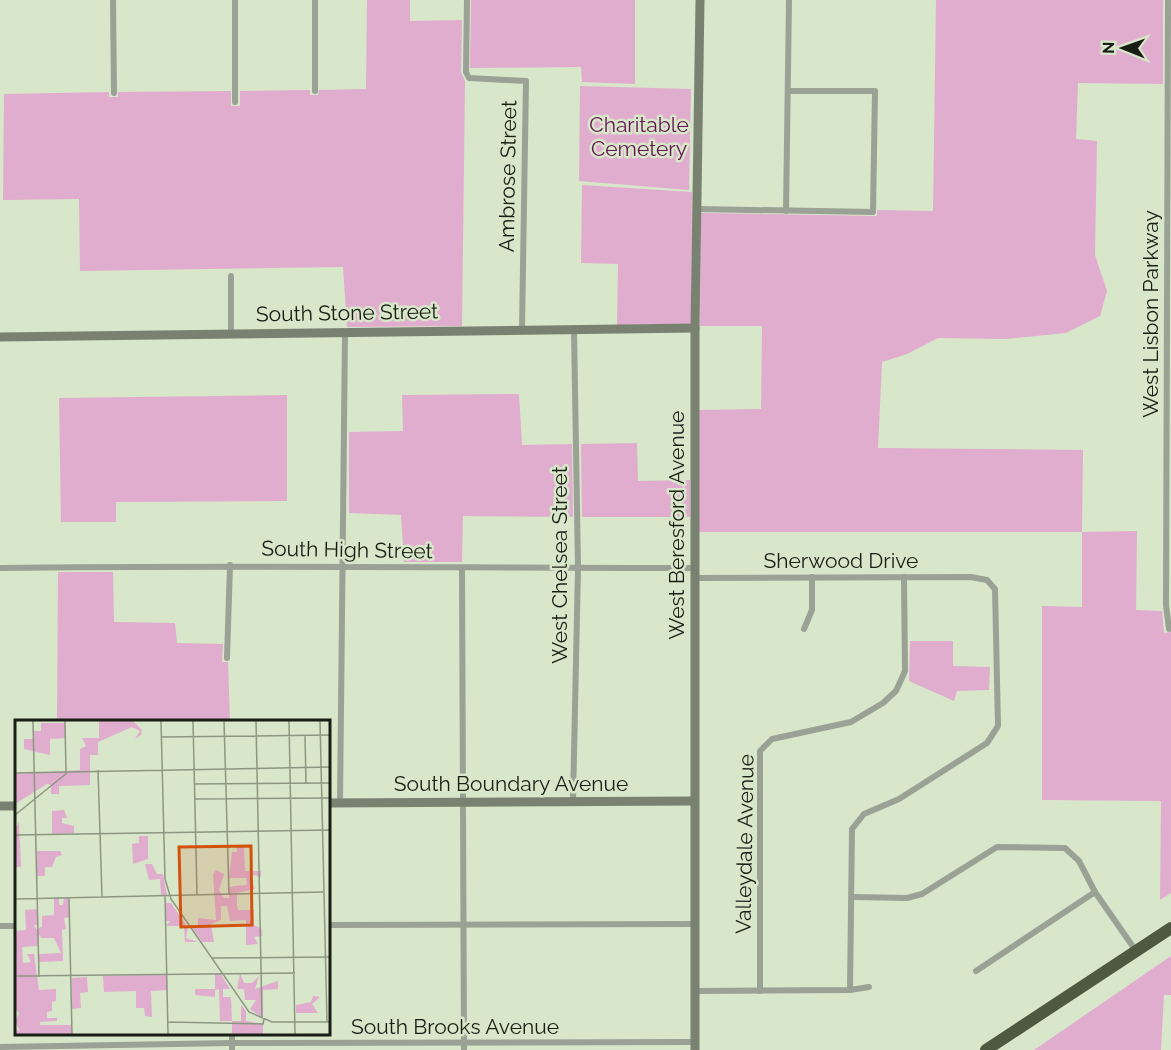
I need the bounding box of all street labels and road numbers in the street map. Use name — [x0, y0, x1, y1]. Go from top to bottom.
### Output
street label: Ambrose Street — [494, 100, 521, 252]
street label: West Lisbon Parkway — [1138, 210, 1163, 418]
street label: South Stone Street — [256, 298, 438, 327]
street label: West Beresford Avenue — [664, 411, 689, 639]
street label: West Chelsea Street — [547, 466, 572, 664]
street label: South High Street — [261, 536, 433, 563]
street label: Sherwood Drive — [764, 548, 918, 573]
street label: Valleydale Avenue — [730, 754, 759, 934]
street label: South Boundary Avenue — [394, 771, 628, 796]
street label: South Brooks Avenue — [351, 1014, 559, 1039]

